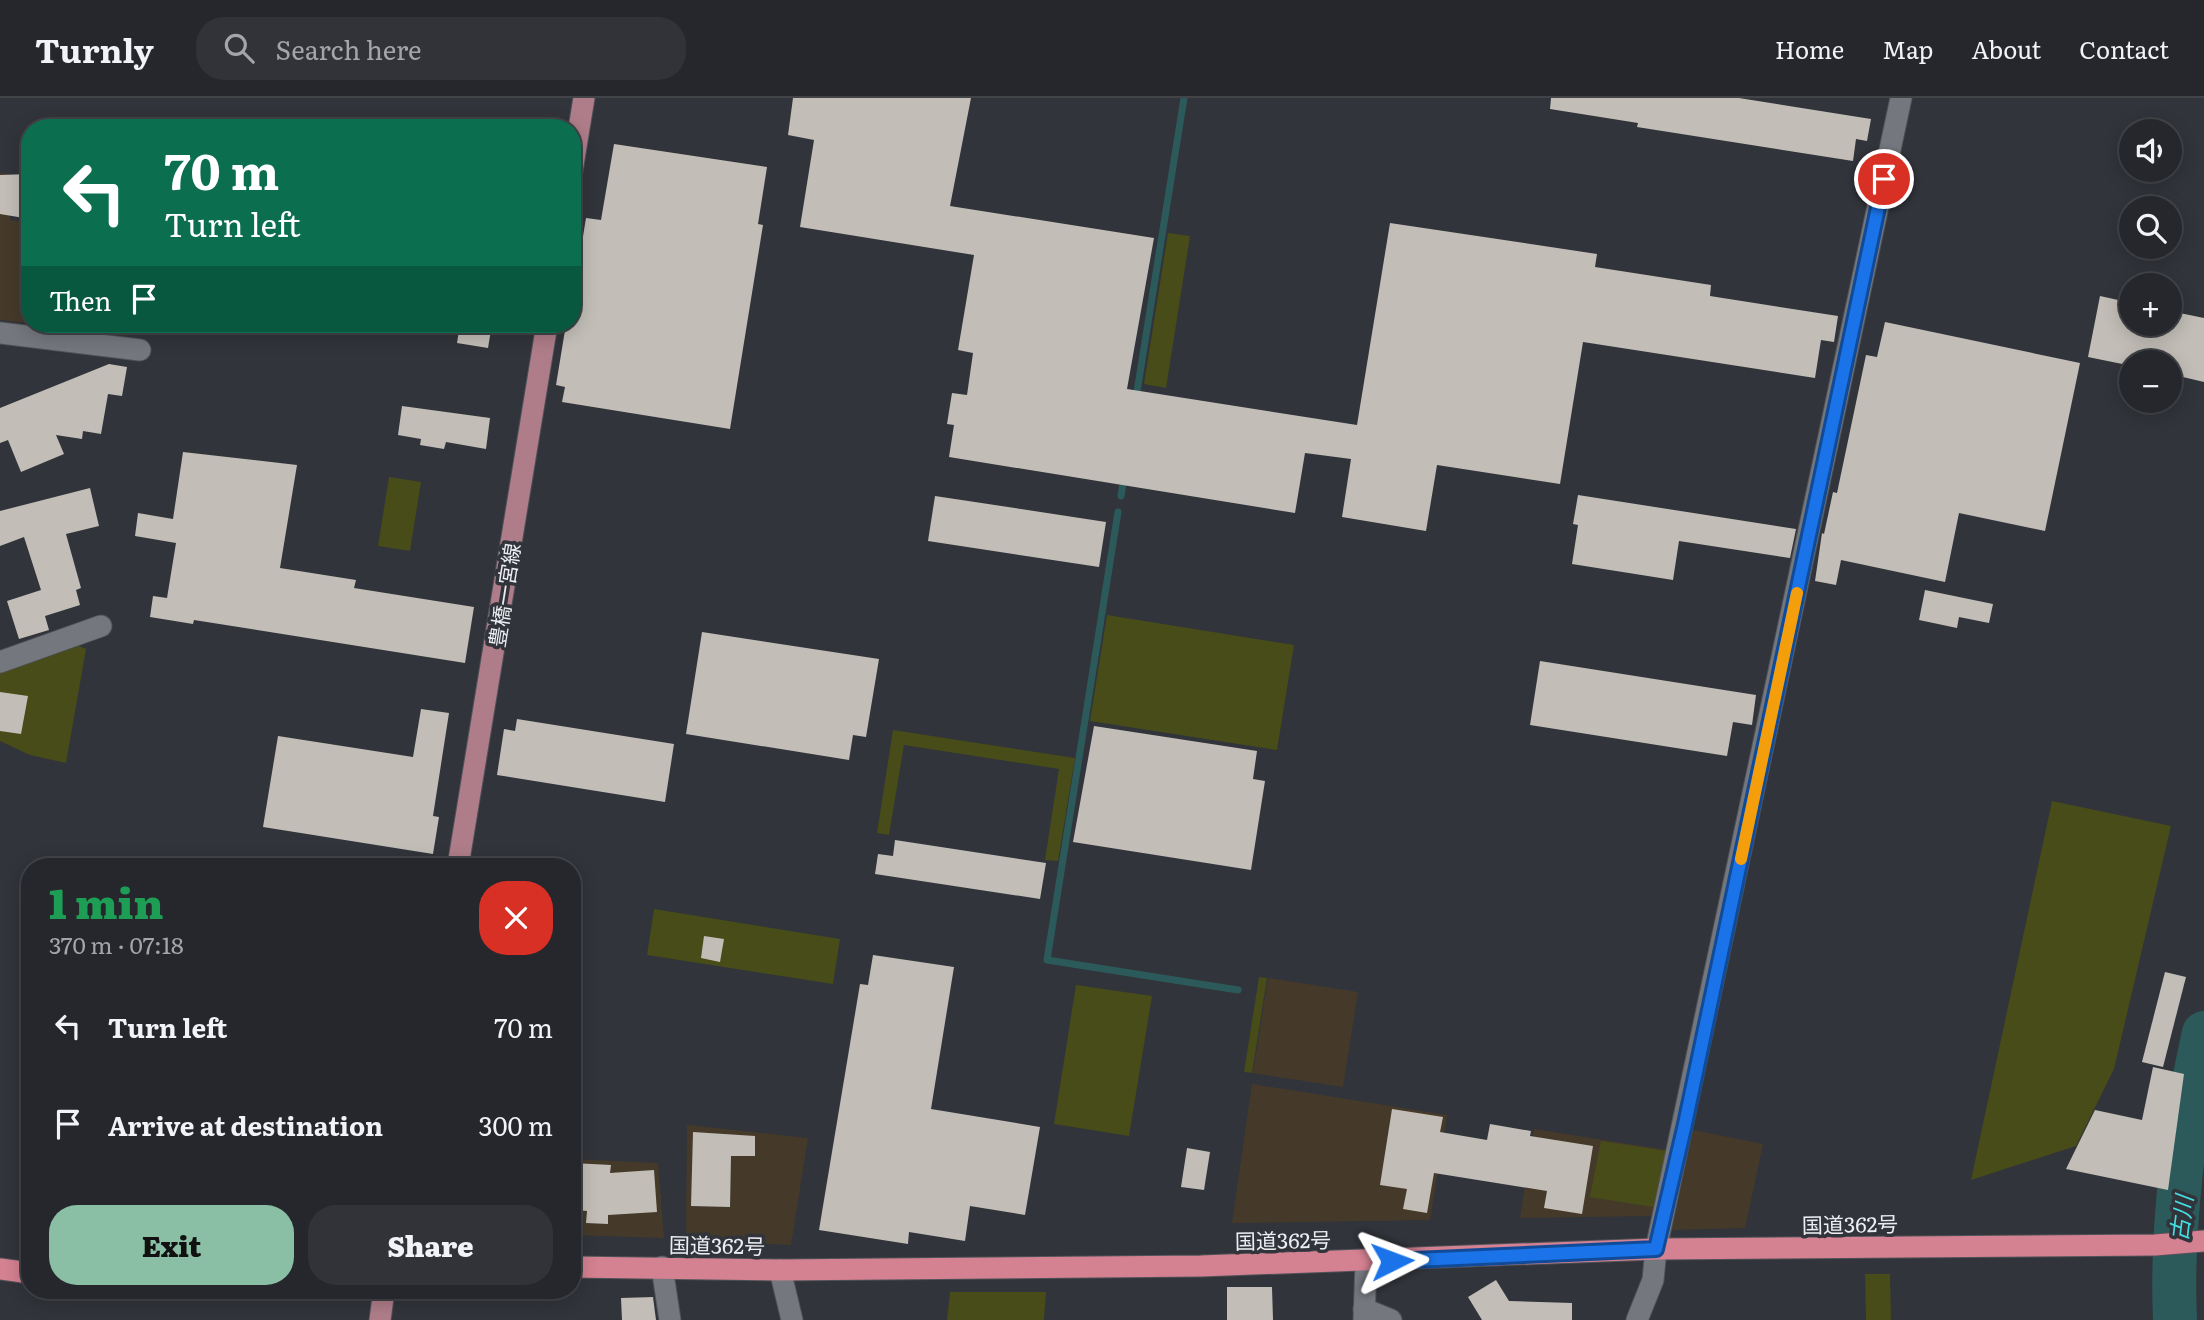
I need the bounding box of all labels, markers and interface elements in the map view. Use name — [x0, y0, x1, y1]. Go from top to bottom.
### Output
search box — [196, 17, 686, 80]
text: Turnly — [35, 24, 154, 73]
icon: search — [220, 29, 258, 67]
text: Search here — [276, 29, 421, 68]
text: Home — [1775, 31, 1844, 66]
text: Map — [1882, 31, 1933, 66]
text: About — [1971, 31, 2041, 66]
text: Contact — [2079, 31, 2169, 66]
map controls — [2119, 119, 2182, 413]
button: sound — [2119, 119, 2182, 182]
text: 70 m — [164, 132, 279, 205]
icon: left — [49, 147, 140, 238]
pin — [1854, 149, 1914, 209]
icon: arrive — [1865, 160, 1903, 198]
button: search — [2119, 196, 2182, 259]
text: Turn left — [164, 199, 301, 247]
button: + — [2119, 273, 2182, 336]
text: Then — [49, 280, 111, 319]
icon: arrive — [125, 280, 163, 318]
button: − — [2119, 350, 2182, 413]
street label: 豊橋一宮線 — [479, 541, 527, 649]
text: 1 min — [49, 870, 164, 932]
button: close — [479, 881, 553, 955]
text: 370 m · 07:18 — [49, 927, 184, 961]
icon: left — [49, 1007, 87, 1045]
text: Turn left — [108, 1007, 227, 1046]
text: 70 m — [494, 1007, 553, 1046]
icon: arrive — [49, 1105, 87, 1143]
text: Arrive at destination — [108, 1105, 383, 1144]
text: 300 m — [478, 1105, 553, 1144]
water label: 古川 — [2160, 1190, 2200, 1243]
button: Exit — [49, 1205, 294, 1285]
button: Share — [308, 1205, 553, 1285]
street label: 国道362号 — [1802, 1207, 1898, 1239]
street label: 国道362号 — [1235, 1223, 1331, 1255]
position arrow — [1355, 1224, 1429, 1298]
street label: 国道362号 — [669, 1228, 765, 1260]

